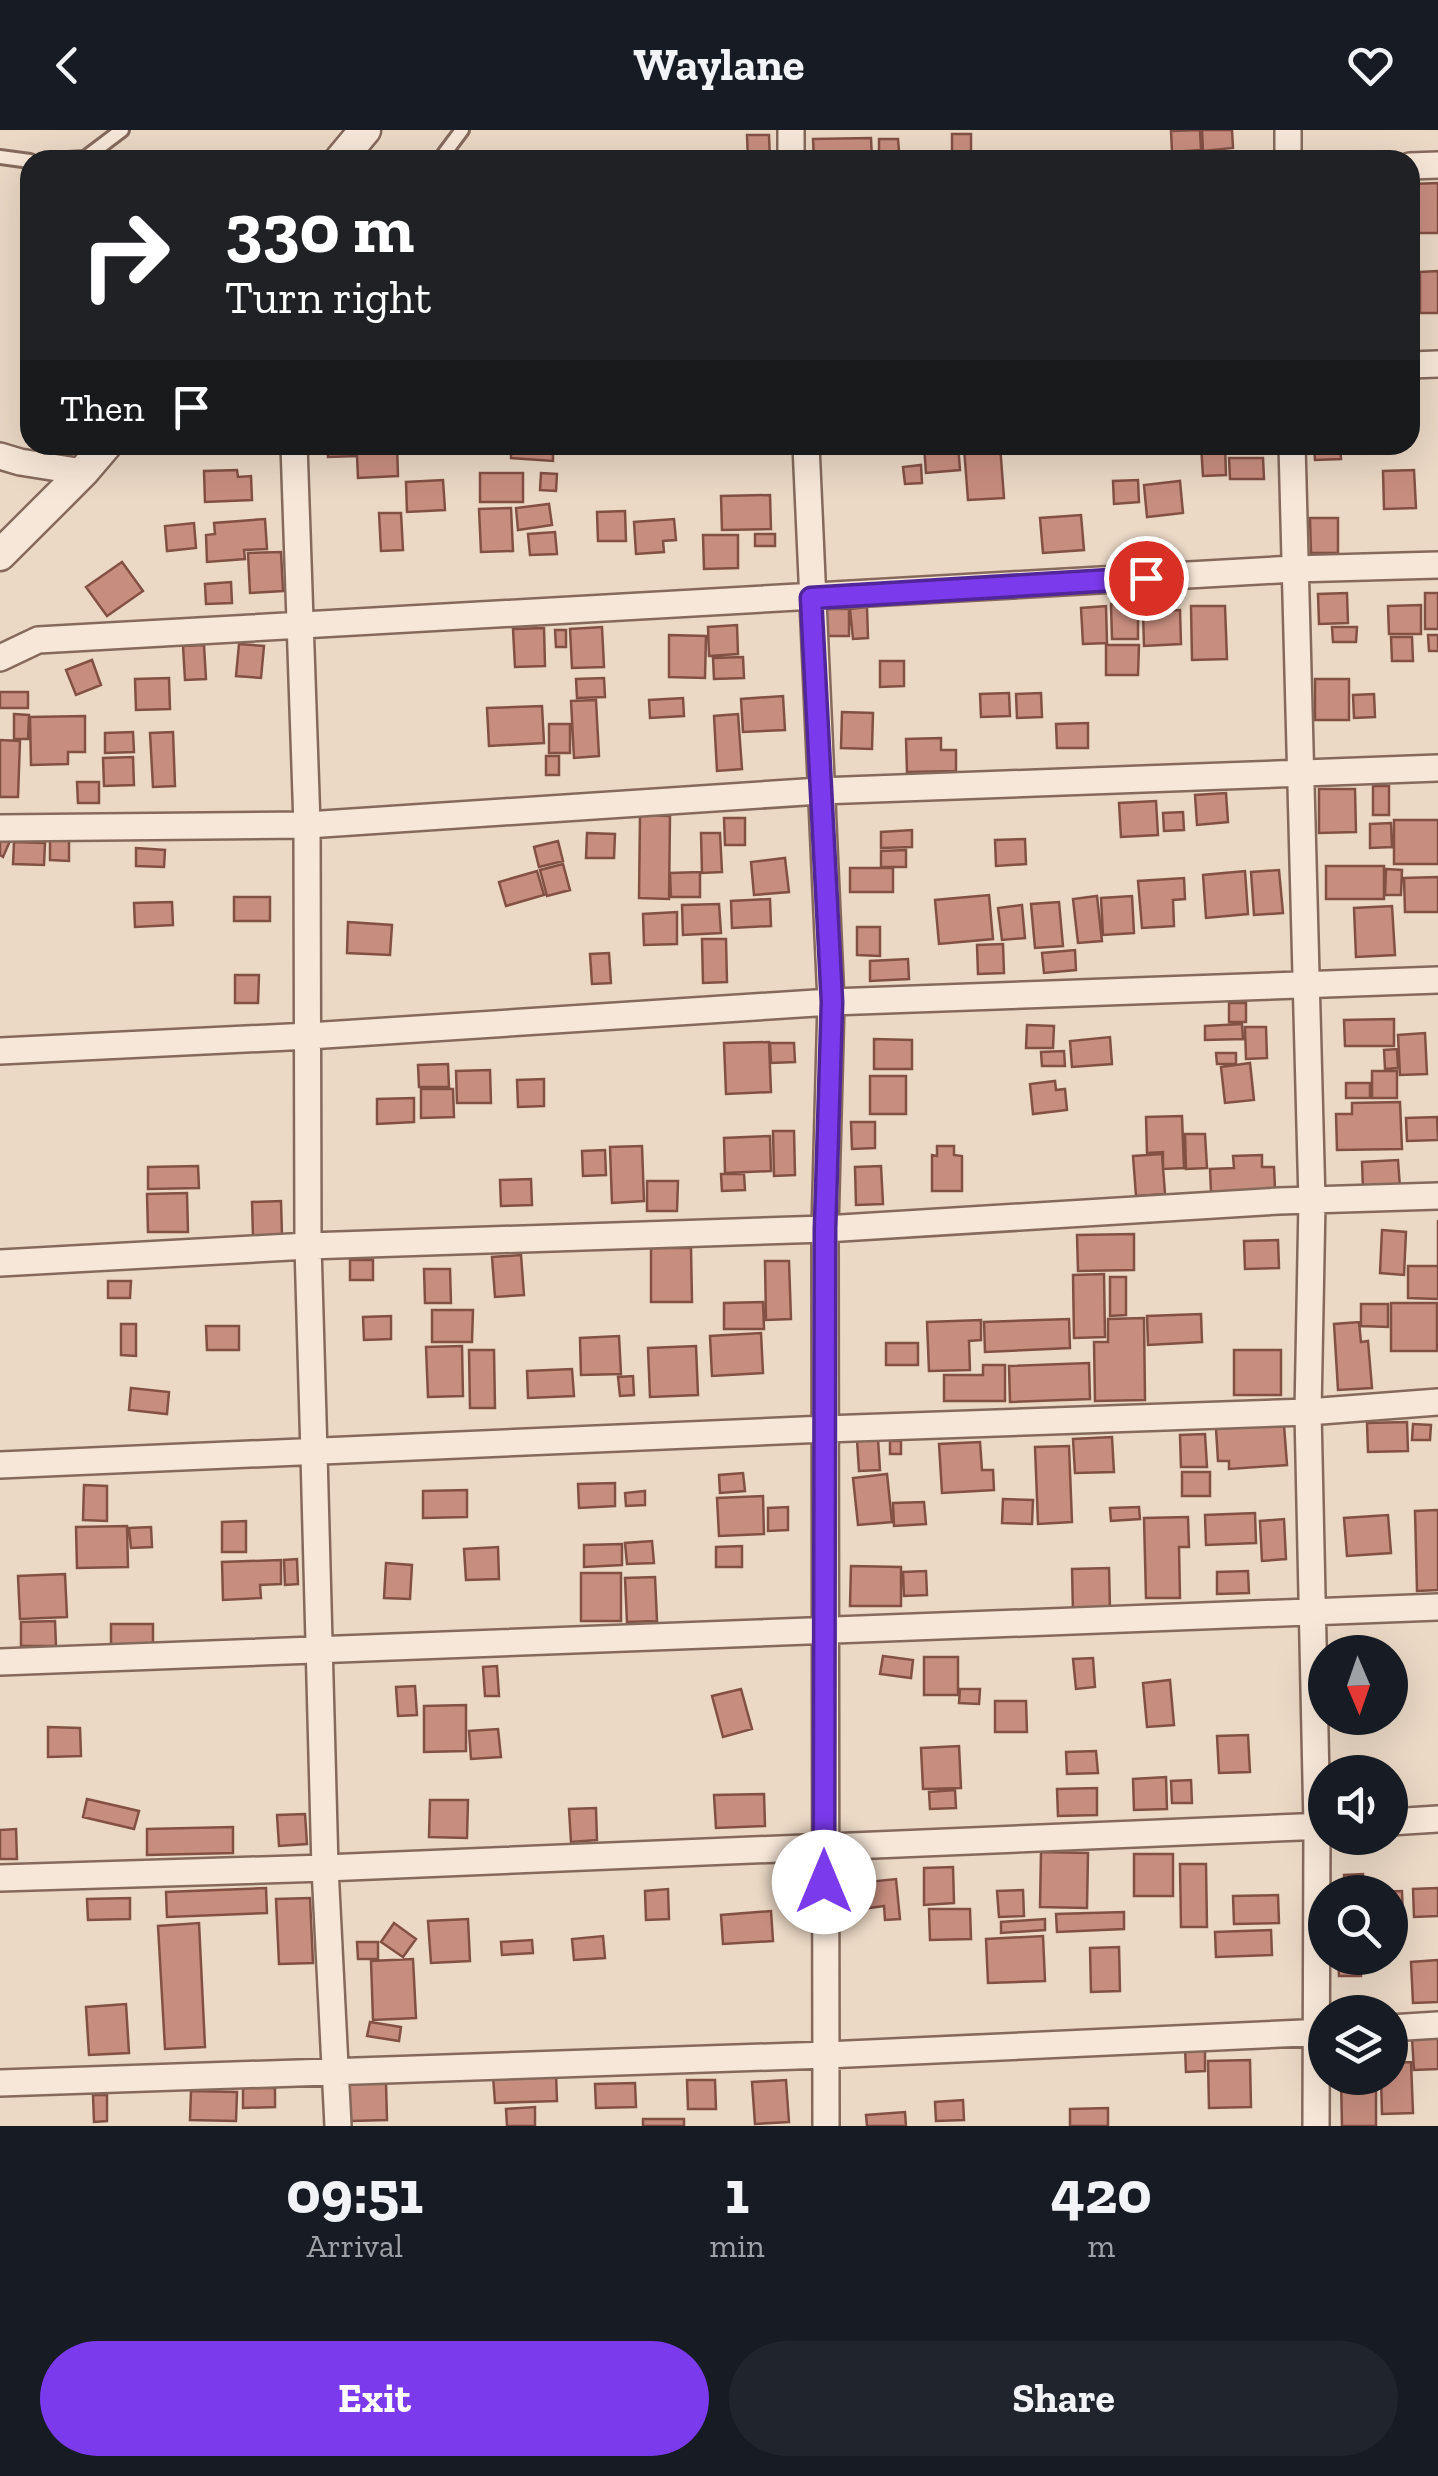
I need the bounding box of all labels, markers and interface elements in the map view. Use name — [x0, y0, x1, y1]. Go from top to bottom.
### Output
icon: back — [40, 38, 95, 93]
text: Waylane — [633, 38, 805, 92]
icon: heart — [1343, 38, 1398, 93]
text: 330 m — [225, 186, 414, 270]
icon: right — [60, 190, 190, 320]
text: Turn right — [225, 271, 431, 325]
icon: arrive — [164, 380, 219, 435]
text: Then — [60, 385, 144, 431]
pin — [1104, 536, 1189, 621]
icon: arrive — [1119, 551, 1174, 606]
north arrow — [1308, 1635, 1408, 1735]
map controls — [1308, 1635, 1408, 2095]
button: sound — [1308, 1755, 1408, 1855]
position arrow — [772, 1830, 876, 1934]
button: search — [1308, 1875, 1408, 1975]
button: layers — [1308, 1995, 1408, 2095]
text: 09:51 — [286, 2156, 423, 2228]
text: 1 — [725, 2156, 749, 2228]
text: 420 — [1051, 2156, 1152, 2228]
text: Arrival — [307, 2227, 403, 2265]
text: min — [710, 2227, 765, 2265]
text: m — [1087, 2227, 1115, 2265]
button: Exit — [40, 2341, 709, 2456]
button: Share — [729, 2341, 1398, 2456]

